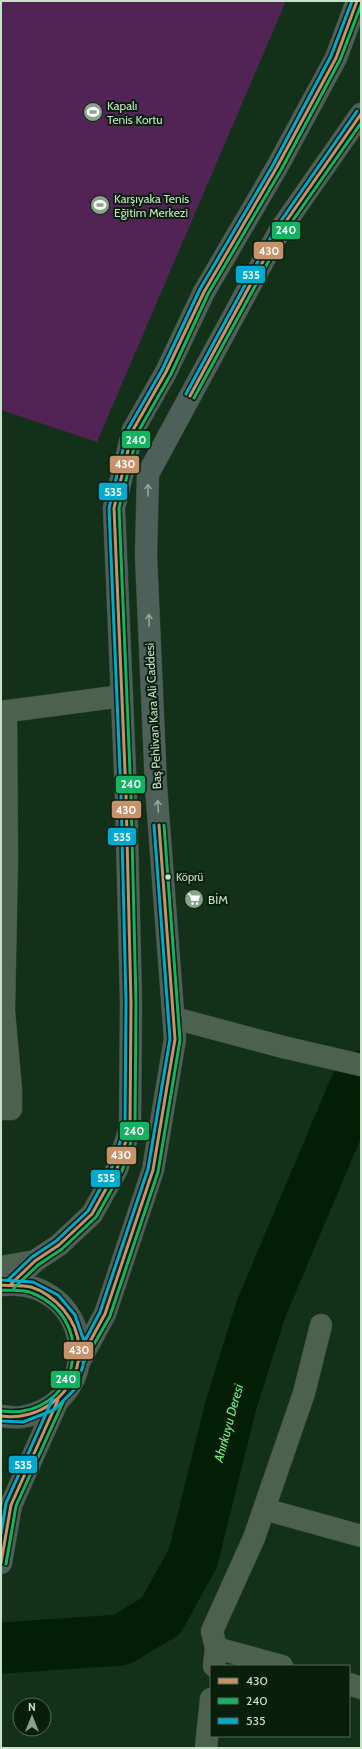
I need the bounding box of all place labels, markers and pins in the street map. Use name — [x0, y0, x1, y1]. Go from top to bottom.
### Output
place label: Kapalı Tenis Kortu — [107, 98, 163, 127]
sports icon: Kapalı Tenis Kortu — [82, 101, 104, 123]
place label: Karşıyaka Tenis Eğitim Merkezi — [114, 191, 189, 220]
sports icon: Karşıyaka Tenis Eğitim Merkezi — [89, 194, 111, 216]
place label: Köprü — [176, 870, 204, 884]
marker: Köprü — [163, 872, 173, 882]
supermarket icon: BİM — [183, 888, 205, 910]
place label: BİM — [208, 892, 228, 907]

